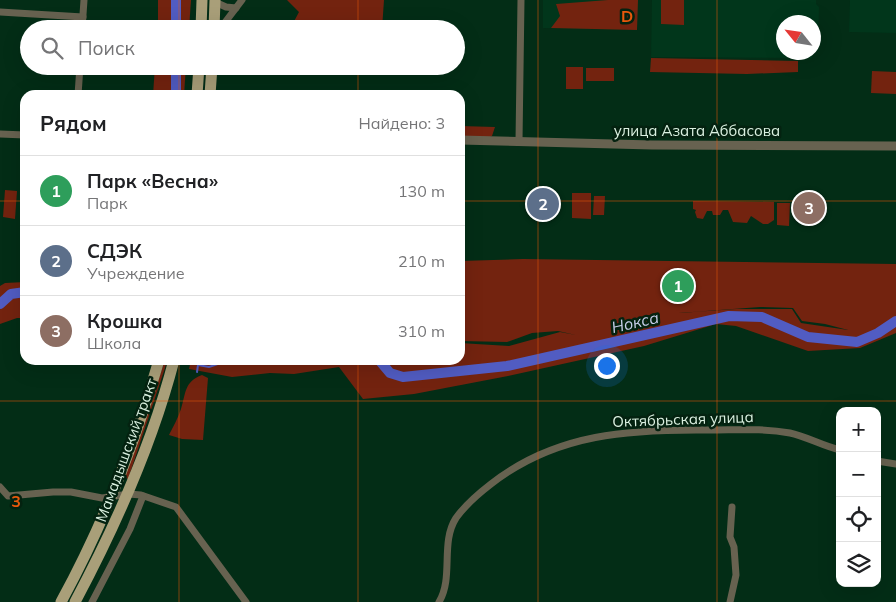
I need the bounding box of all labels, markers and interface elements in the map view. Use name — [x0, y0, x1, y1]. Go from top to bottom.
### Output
text: D — [621, 6, 633, 26]
north arrow — [776, 15, 821, 60]
search box — [20, 20, 465, 75]
icon: search — [38, 34, 66, 62]
text: Поиск — [78, 36, 135, 60]
text: Рядом — [40, 110, 107, 136]
text: Найдено: 3 — [359, 113, 445, 133]
street label: улица Азата Аббасова — [614, 121, 780, 140]
text: Парк «Весна» — [87, 169, 218, 193]
text: 1 — [51, 181, 61, 201]
text: 130 m — [398, 181, 445, 201]
pin: 2 — [527, 185, 559, 223]
pin: 3 — [793, 189, 825, 227]
text: Парк — [87, 193, 127, 213]
text: СДЭК — [87, 239, 142, 263]
text: 2 — [51, 251, 61, 271]
text: 210 m — [398, 251, 445, 271]
text: Учреждение — [87, 263, 185, 283]
pin: 1 — [662, 267, 694, 305]
water label: Нокса — [609, 307, 661, 337]
text: Крошка — [87, 309, 163, 333]
text: 3 — [51, 321, 61, 341]
text: 310 m — [398, 321, 445, 341]
text: Школа — [87, 333, 141, 353]
your location — [594, 353, 620, 379]
street label: Мамадышский тракт — [91, 376, 161, 524]
street label: Октябрьская улица — [612, 407, 754, 431]
map controls — [836, 407, 881, 587]
button: + — [836, 407, 881, 452]
button: − — [836, 452, 881, 497]
text: 3 — [11, 491, 21, 511]
button: locate — [836, 497, 881, 542]
button: layers — [836, 542, 881, 587]

